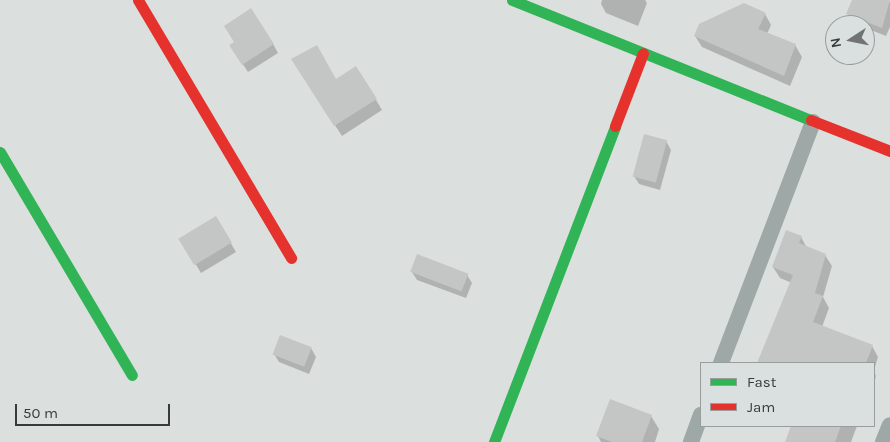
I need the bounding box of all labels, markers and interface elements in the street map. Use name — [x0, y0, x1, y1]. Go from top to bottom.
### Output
north arrow — [825, 15, 875, 65]
text: N — [826, 36, 845, 49]
legend — [700, 362, 875, 427]
text: Fast — [747, 373, 776, 391]
scale bar — [18, 394, 172, 426]
text: Jam — [747, 398, 775, 416]
text: 50 m — [23, 404, 58, 422]

